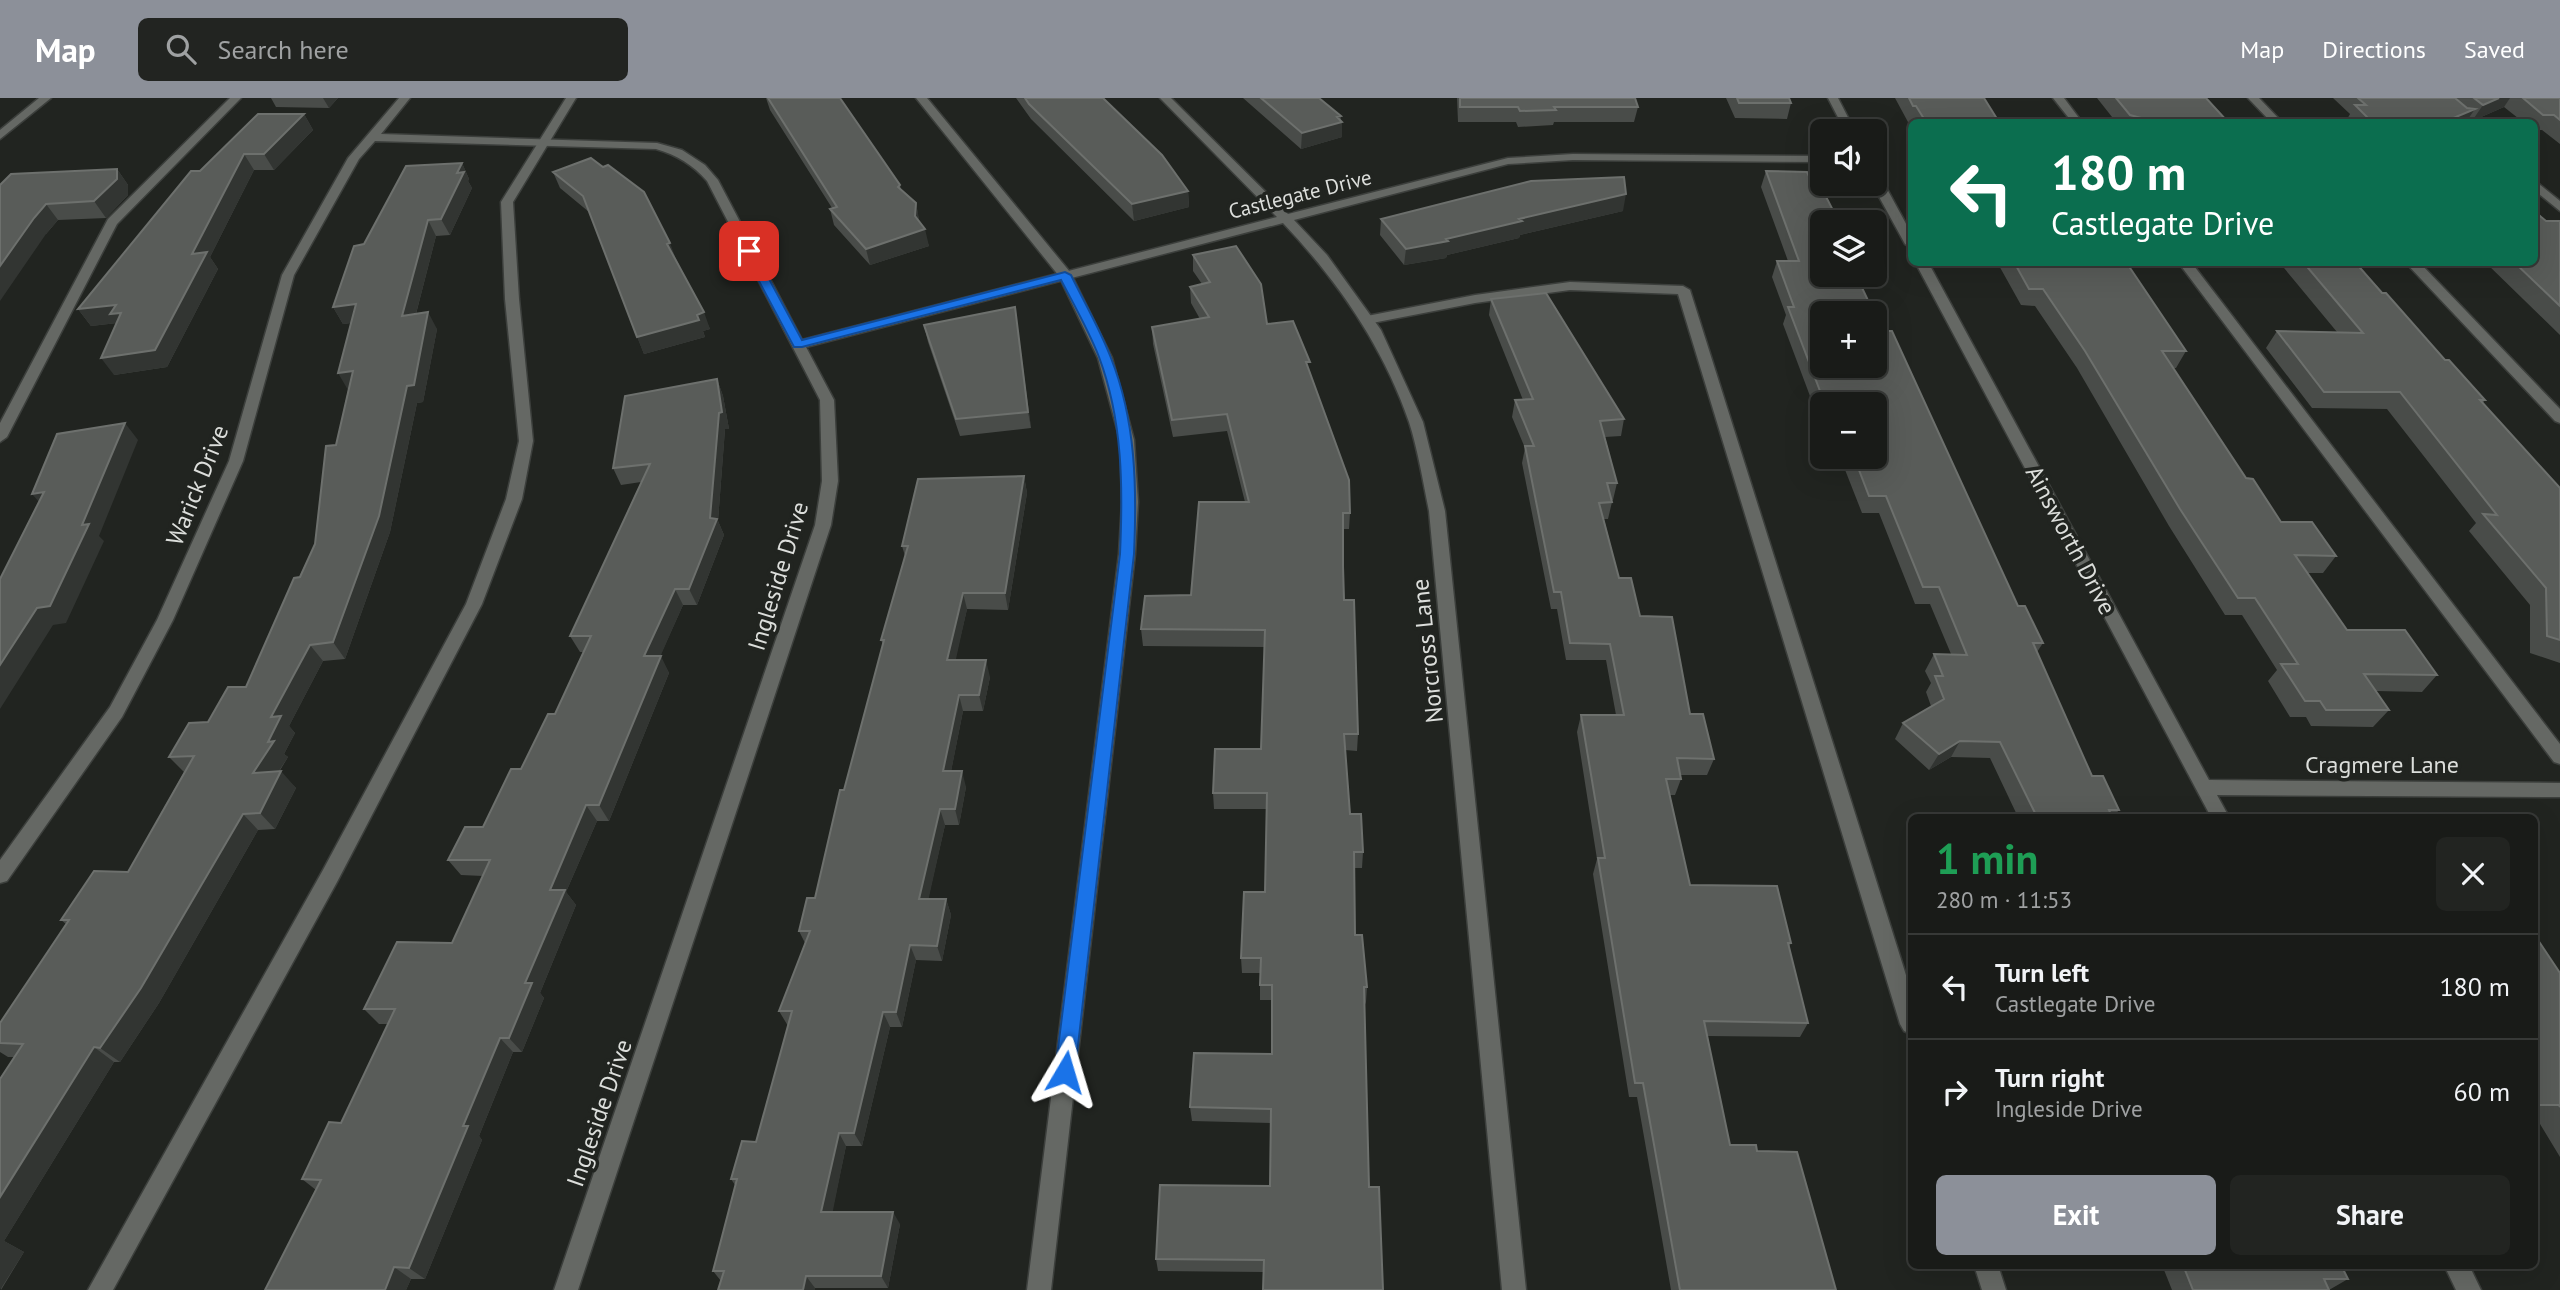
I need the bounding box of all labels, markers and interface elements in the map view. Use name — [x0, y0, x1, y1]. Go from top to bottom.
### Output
search box — [138, 18, 628, 81]
text: Map — [35, 28, 96, 71]
icon: search — [162, 30, 200, 68]
text: Search here — [218, 33, 349, 66]
text: Map — [2240, 34, 2284, 65]
text: Directions — [2322, 34, 2426, 65]
text: Saved — [2464, 34, 2525, 65]
map controls — [1810, 119, 1887, 469]
button: sound — [1810, 119, 1887, 196]
text: 180 m — [2051, 140, 2186, 204]
icon: left — [1936, 147, 2027, 238]
street label: Castlegate Drive — [1226, 163, 1374, 225]
text: Castlegate Drive — [2051, 202, 2274, 244]
button: layers — [1810, 210, 1887, 287]
pin — [719, 221, 779, 281]
icon: arrive — [730, 232, 768, 270]
button: + — [1810, 301, 1887, 378]
button: − — [1810, 392, 1887, 469]
street label: Warick Drive — [159, 420, 235, 550]
street label: Ainsworth Drive — [2019, 460, 2123, 620]
street label: Ingleside Drive — [741, 498, 815, 654]
street label: Norcross Lane — [1404, 577, 1450, 725]
street label: Cragmere Lane — [2305, 749, 2459, 780]
text: 1 min — [1936, 831, 2038, 886]
button: close — [2436, 837, 2510, 911]
text: 280 m · 11:53 — [1936, 885, 2072, 914]
text: Turn left — [1995, 956, 2089, 989]
icon: left — [1936, 968, 1974, 1006]
text: 180 m — [2439, 970, 2510, 1003]
text: Castlegate Drive — [1995, 989, 2155, 1018]
street label: Ingleside Drive — [559, 1035, 639, 1191]
position arrow — [1028, 1035, 1102, 1109]
text: Turn right — [1995, 1061, 2104, 1094]
icon: right — [1936, 1073, 1974, 1111]
text: 60 m — [2454, 1075, 2510, 1108]
text: Ingleside Drive — [1995, 1094, 2143, 1123]
button: Exit — [1936, 1175, 2216, 1255]
button: Share — [2230, 1175, 2510, 1255]

